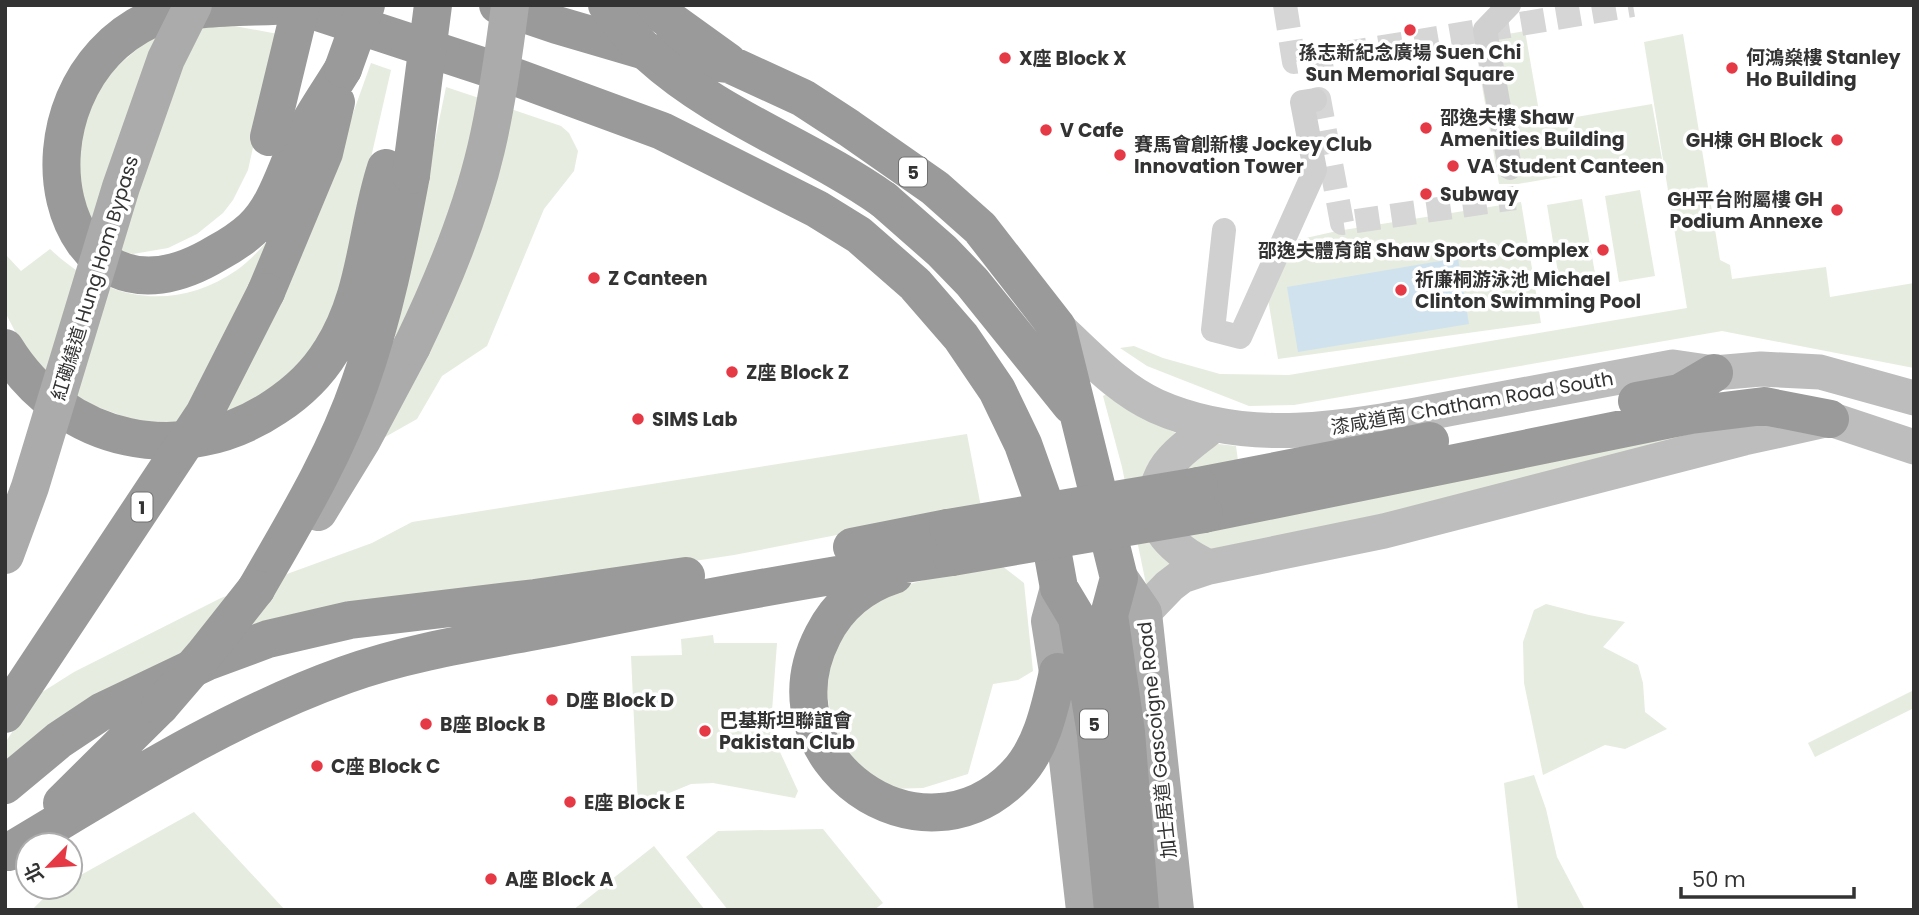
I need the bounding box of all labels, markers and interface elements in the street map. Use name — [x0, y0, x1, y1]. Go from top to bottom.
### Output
marker: 孫志新紀念廣場 Suen Chi Sun Memorial Square — [1402, 22, 1418, 38]
place label: 孫志新紀念廣場 Suen Chi Sun Memorial Square — [1299, 39, 1521, 88]
place label: 何鴻燊樓 Stanley Ho Building — [1746, 44, 1901, 93]
place label: X座 Block X — [1019, 45, 1127, 72]
marker: X座 Block X — [997, 50, 1013, 66]
marker: 何鴻燊樓 Stanley Ho Building — [1724, 60, 1740, 76]
place label: 邵逸夫樓 Shaw Amenities Building — [1440, 104, 1625, 153]
place label: V Cafe — [1060, 117, 1124, 144]
marker: 邵逸夫樓 Shaw Amenities Building — [1418, 120, 1434, 136]
marker: V Cafe — [1038, 122, 1054, 138]
place label: GH棟 GH Block — [1686, 127, 1823, 154]
place label: 賽馬會創新樓 Jockey Club Innovation Tower — [1134, 131, 1372, 180]
marker: GH棟 GH Block — [1829, 132, 1845, 148]
marker: 賽馬會創新樓 Jockey Club Innovation Tower — [1112, 147, 1128, 163]
street label: 紅磡繞道 Hung Hom Bypass — [45, 152, 145, 404]
place label: VA Student Canteen — [1467, 153, 1664, 180]
road number: 5 — [899, 158, 927, 187]
marker: VA Student Canteen — [1445, 158, 1461, 174]
place label: Subway — [1440, 181, 1520, 208]
marker: Subway — [1418, 186, 1434, 202]
place label: GH平台附屬樓 GH Podium Annexe — [1667, 186, 1823, 235]
marker: GH平台附屬樓 GH Podium Annexe — [1829, 202, 1845, 218]
place label: 邵逸夫體育館 Shaw Sports Complex — [1258, 237, 1590, 264]
marker: 邵逸夫體育館 Shaw Sports Complex — [1595, 242, 1611, 258]
place label: Z Canteen — [608, 265, 707, 292]
place label: 祈廉桐游泳池 Michael Clinton Swimming Pool — [1415, 266, 1641, 315]
marker: Z Canteen — [586, 270, 602, 286]
marker: 祈廉桐游泳池 Michael Clinton Swimming Pool — [1393, 282, 1409, 298]
place label: Z座 Block Z — [746, 359, 849, 386]
marker: Z座 Block Z — [724, 364, 740, 380]
street label: 漆咸道南 Chatham Road South — [1329, 365, 1615, 441]
place label: SIMS Lab — [652, 406, 737, 433]
marker: SIMS Lab — [630, 411, 646, 427]
road number: 1 — [132, 492, 152, 522]
street label: 加士居道 Gascoigne Road — [1131, 620, 1183, 860]
place label: D座 Block D — [566, 687, 674, 714]
marker: D座 Block D — [544, 692, 560, 708]
place label: 巴基斯坦聯誼會 Pakistan Club — [719, 707, 855, 756]
road number: 5 — [1080, 710, 1108, 738]
place label: B座 Block B — [440, 711, 546, 738]
marker: B座 Block B — [418, 716, 434, 732]
marker: 巴基斯坦聯誼會 Pakistan Club — [697, 723, 713, 739]
place label: C座 Block C — [331, 753, 440, 780]
marker: C座 Block C — [309, 758, 325, 774]
place label: E座 Block E — [584, 789, 685, 816]
marker: E座 Block E — [562, 794, 578, 810]
north arrow — [14, 831, 84, 901]
scale bar — [1681, 856, 1854, 900]
text: 北 — [18, 859, 50, 887]
text: 50 m — [1692, 865, 1746, 894]
place label: A座 Block A — [505, 866, 614, 893]
marker: A座 Block A — [483, 871, 499, 887]

